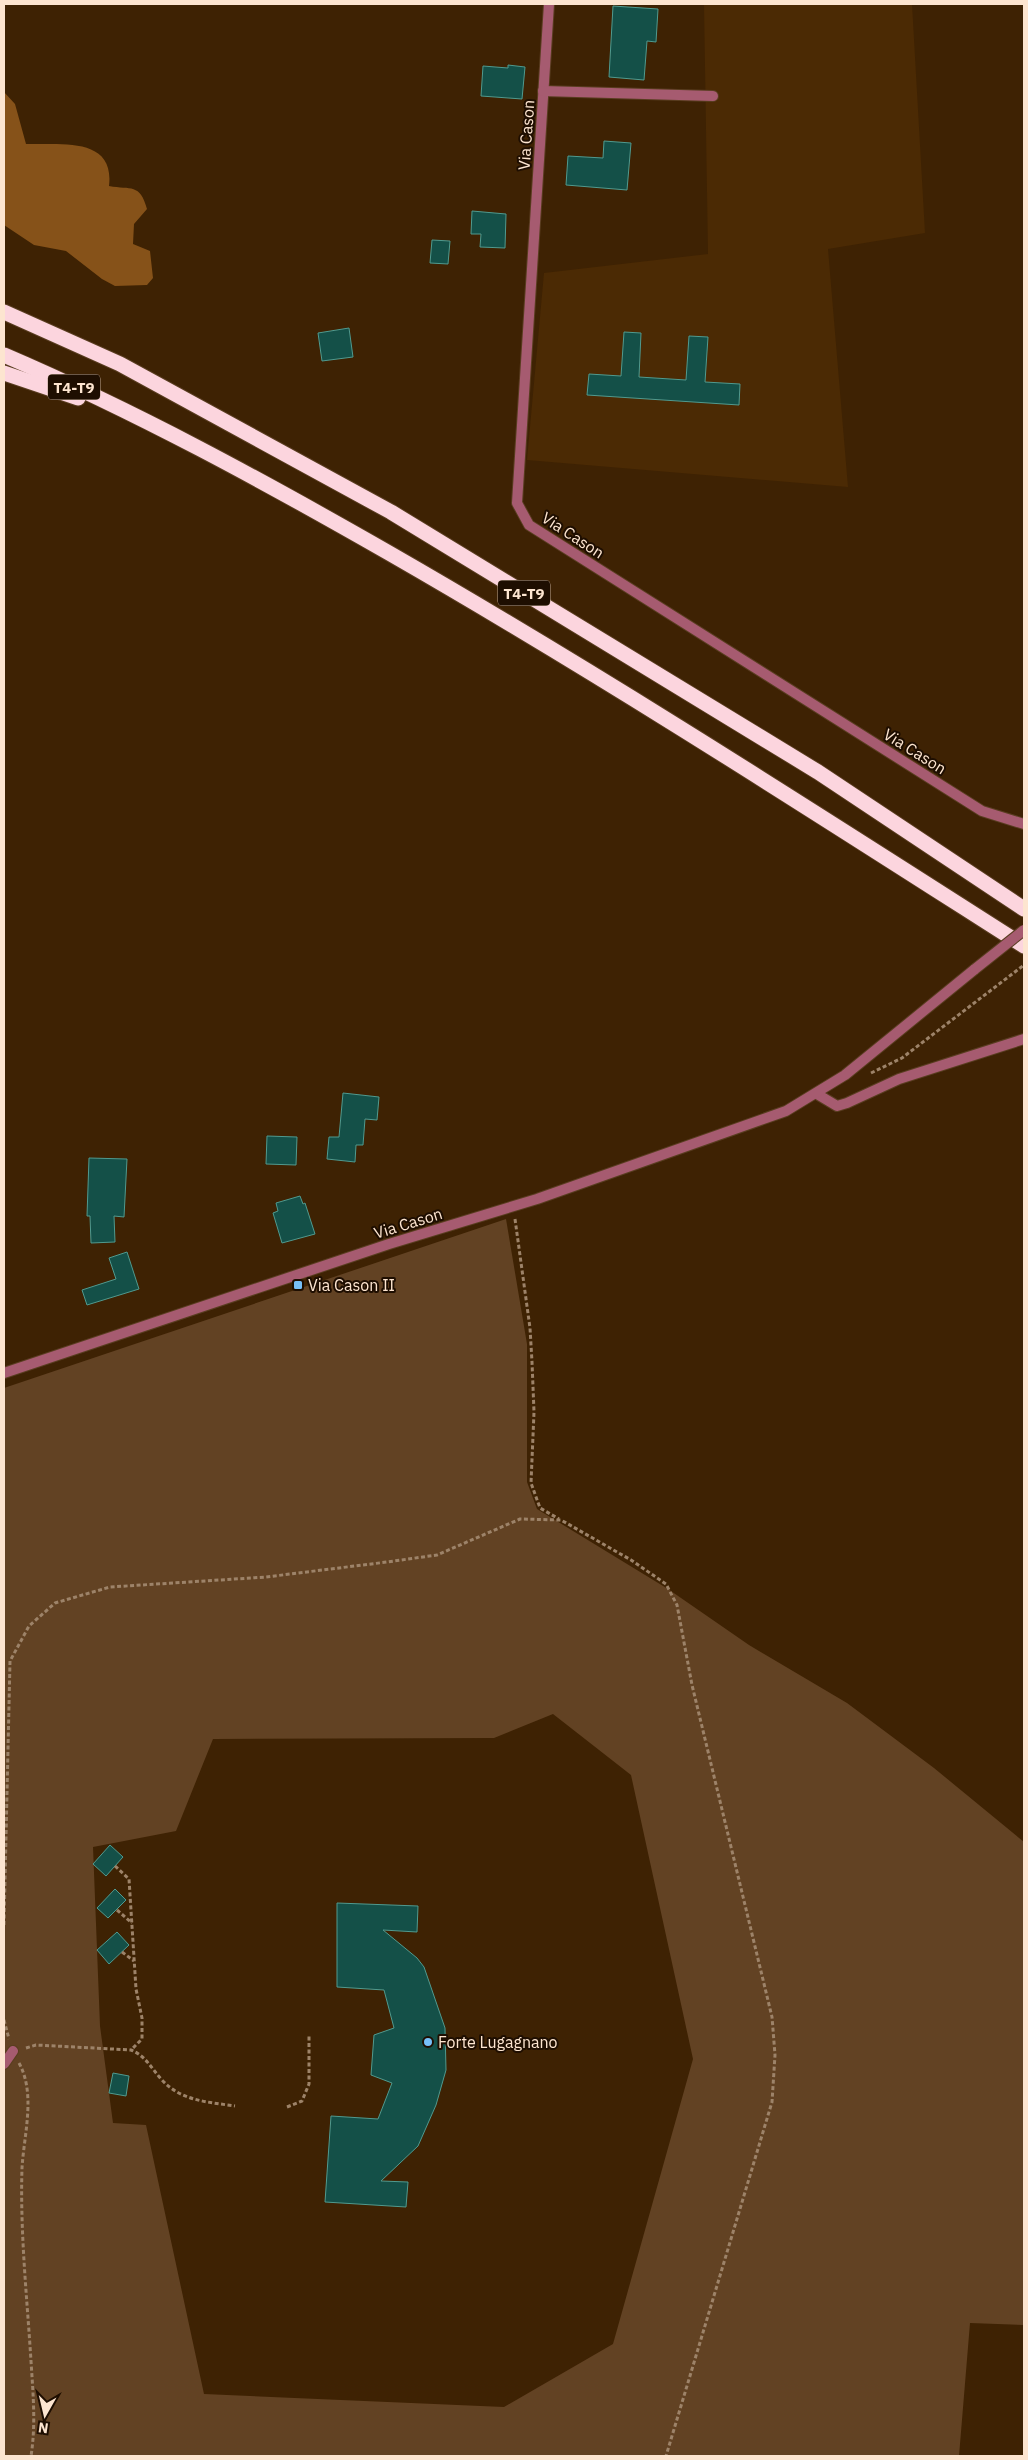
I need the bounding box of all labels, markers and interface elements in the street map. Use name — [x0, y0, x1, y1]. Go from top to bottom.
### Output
street label: Via Cason — [514, 99, 538, 171]
road number: T4-T9 — [48, 374, 100, 400]
street label: Via Cason — [538, 507, 608, 563]
road number: T4-T9 — [498, 580, 550, 606]
street label: Via Cason — [880, 724, 950, 778]
street label: Via Cason — [371, 1203, 445, 1243]
place label: Via Cason II — [308, 1275, 395, 1295]
marker: Via Cason II — [292, 1279, 304, 1291]
place label: Forte Lugagnano — [438, 2032, 558, 2052]
marker: Forte Lugagnano — [422, 2036, 434, 2048]
north arrow — [20, 2390, 70, 2440]
text: N — [37, 2418, 49, 2437]

